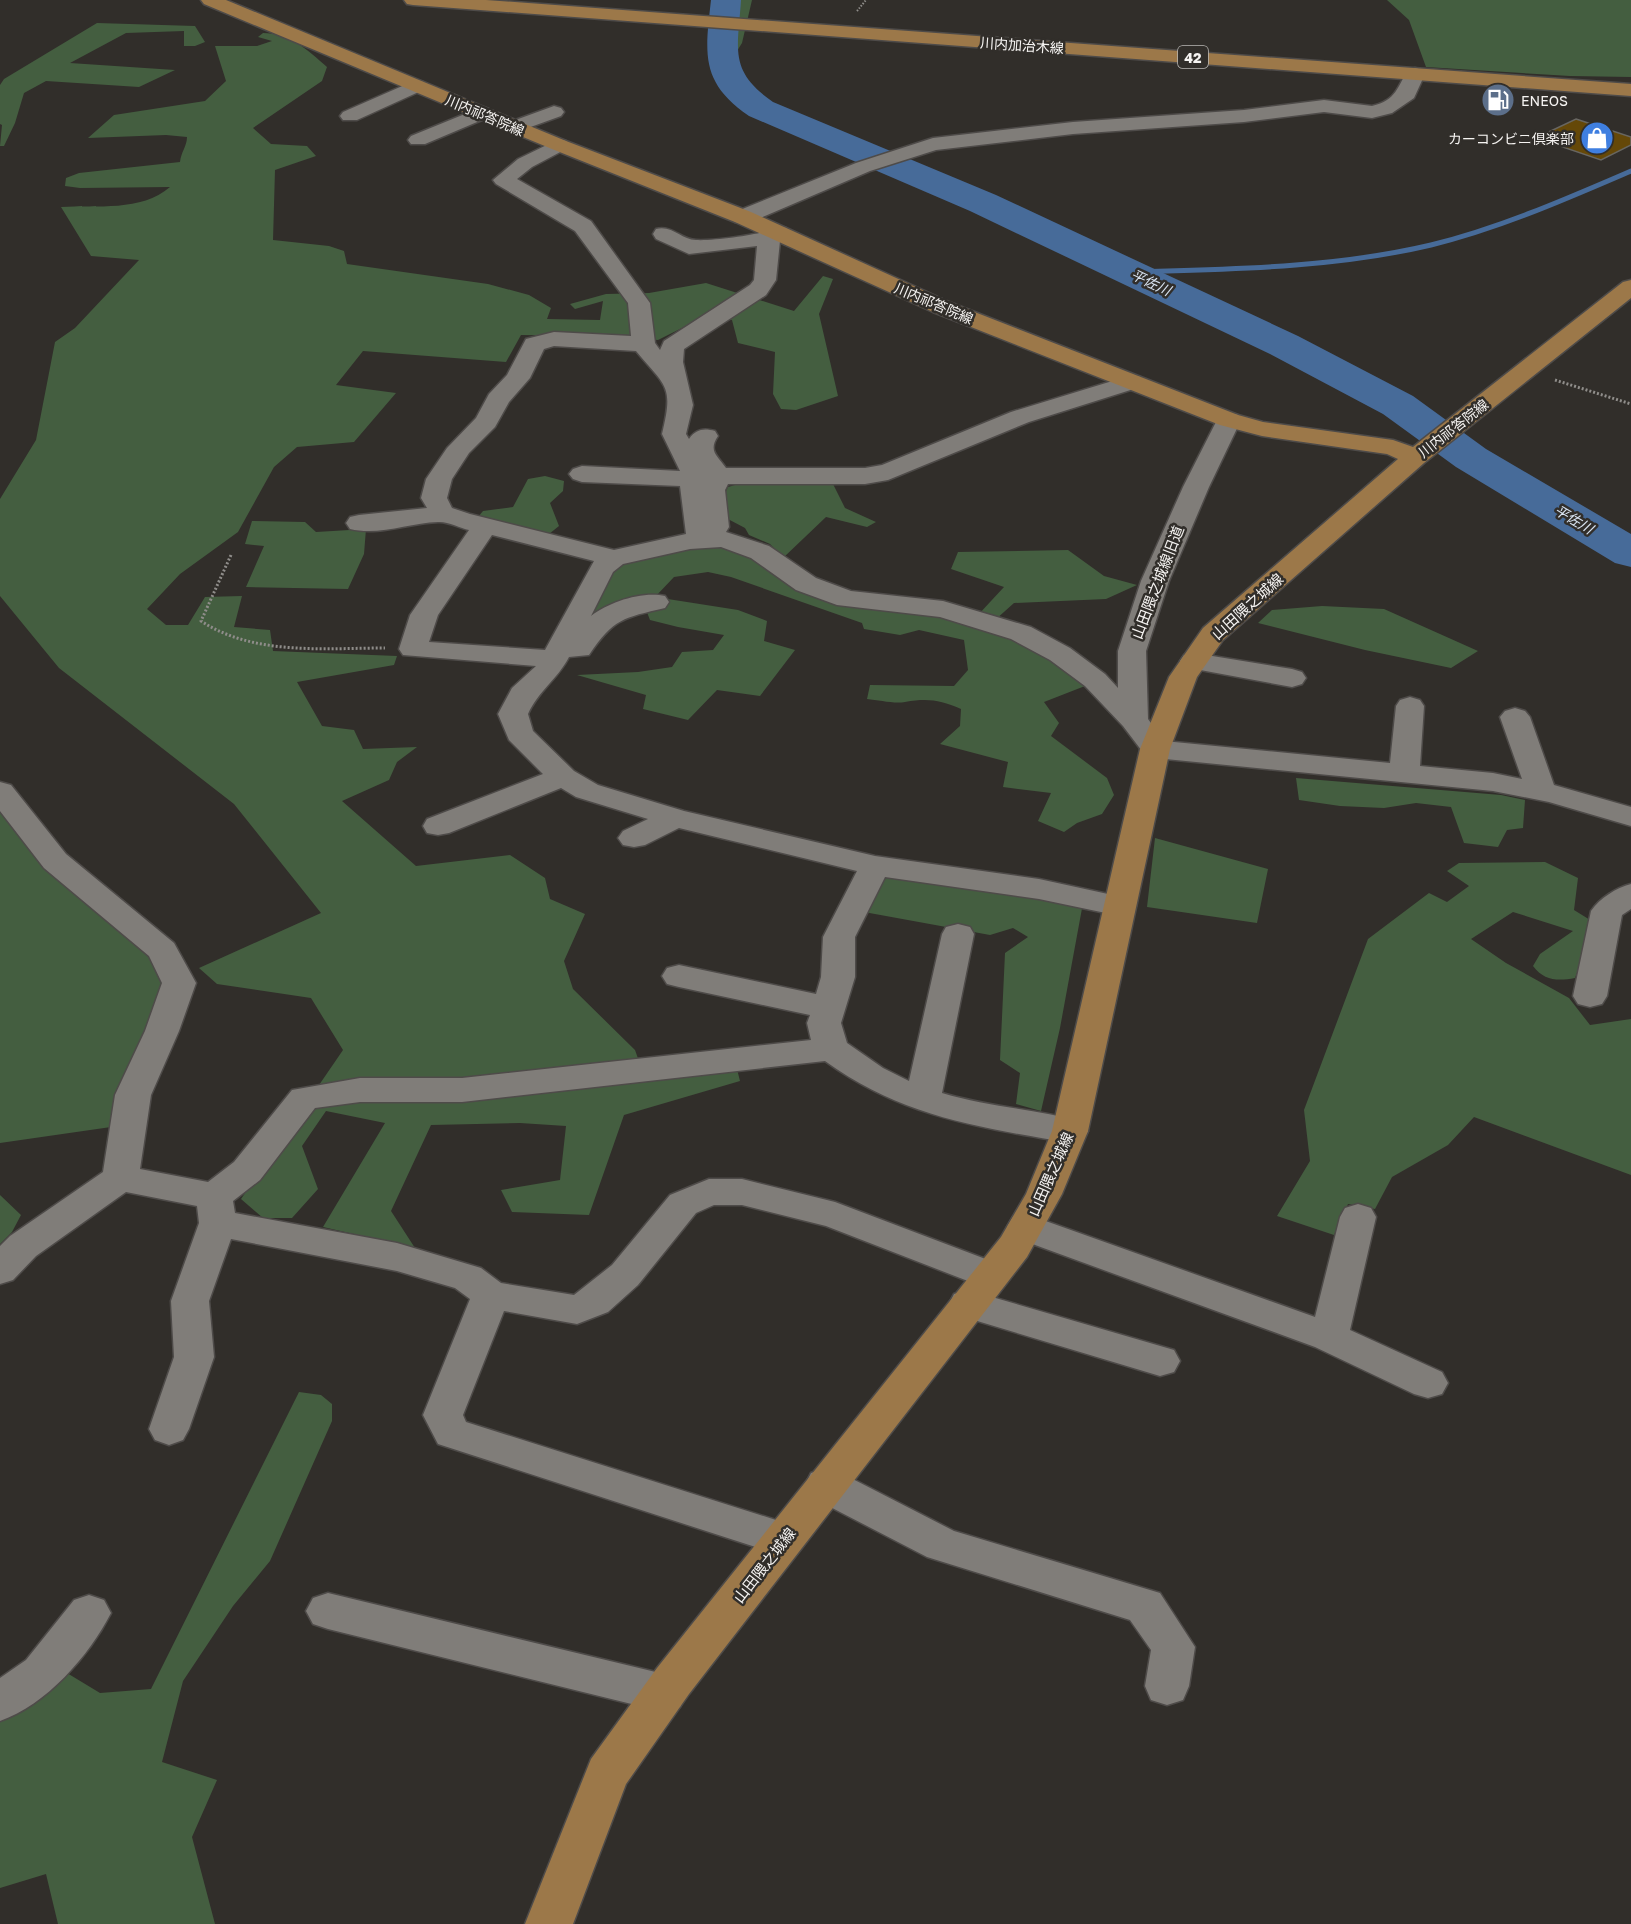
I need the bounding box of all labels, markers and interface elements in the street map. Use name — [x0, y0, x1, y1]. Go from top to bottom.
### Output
street label: 川内加治木線 — [980, 34, 1064, 56]
road number: 42 — [1178, 46, 1208, 68]
fuel station icon: ENEOS — [1480, 82, 1516, 118]
street label: 川内祁答院線 — [443, 91, 527, 139]
place label: ENEOS — [1521, 92, 1568, 109]
shop icon: カーコンビニ倶楽部 — [1579, 120, 1615, 156]
place label: カーコンビニ倶楽部 — [1448, 130, 1574, 147]
water label: 平佐川 — [1128, 265, 1175, 299]
street label: 川内祁答院線 — [892, 279, 976, 327]
street label: 川内祁答院線 — [1415, 395, 1491, 461]
water label: 平佐川 — [1552, 501, 1598, 538]
street label: 山田隈之城線旧道 — [1127, 523, 1187, 641]
street label: 山田隈之城線 — [1208, 569, 1286, 643]
street label: 山田隈之城線 — [1023, 1129, 1077, 1219]
street label: 山田隈之城線 — [729, 1524, 799, 1606]

